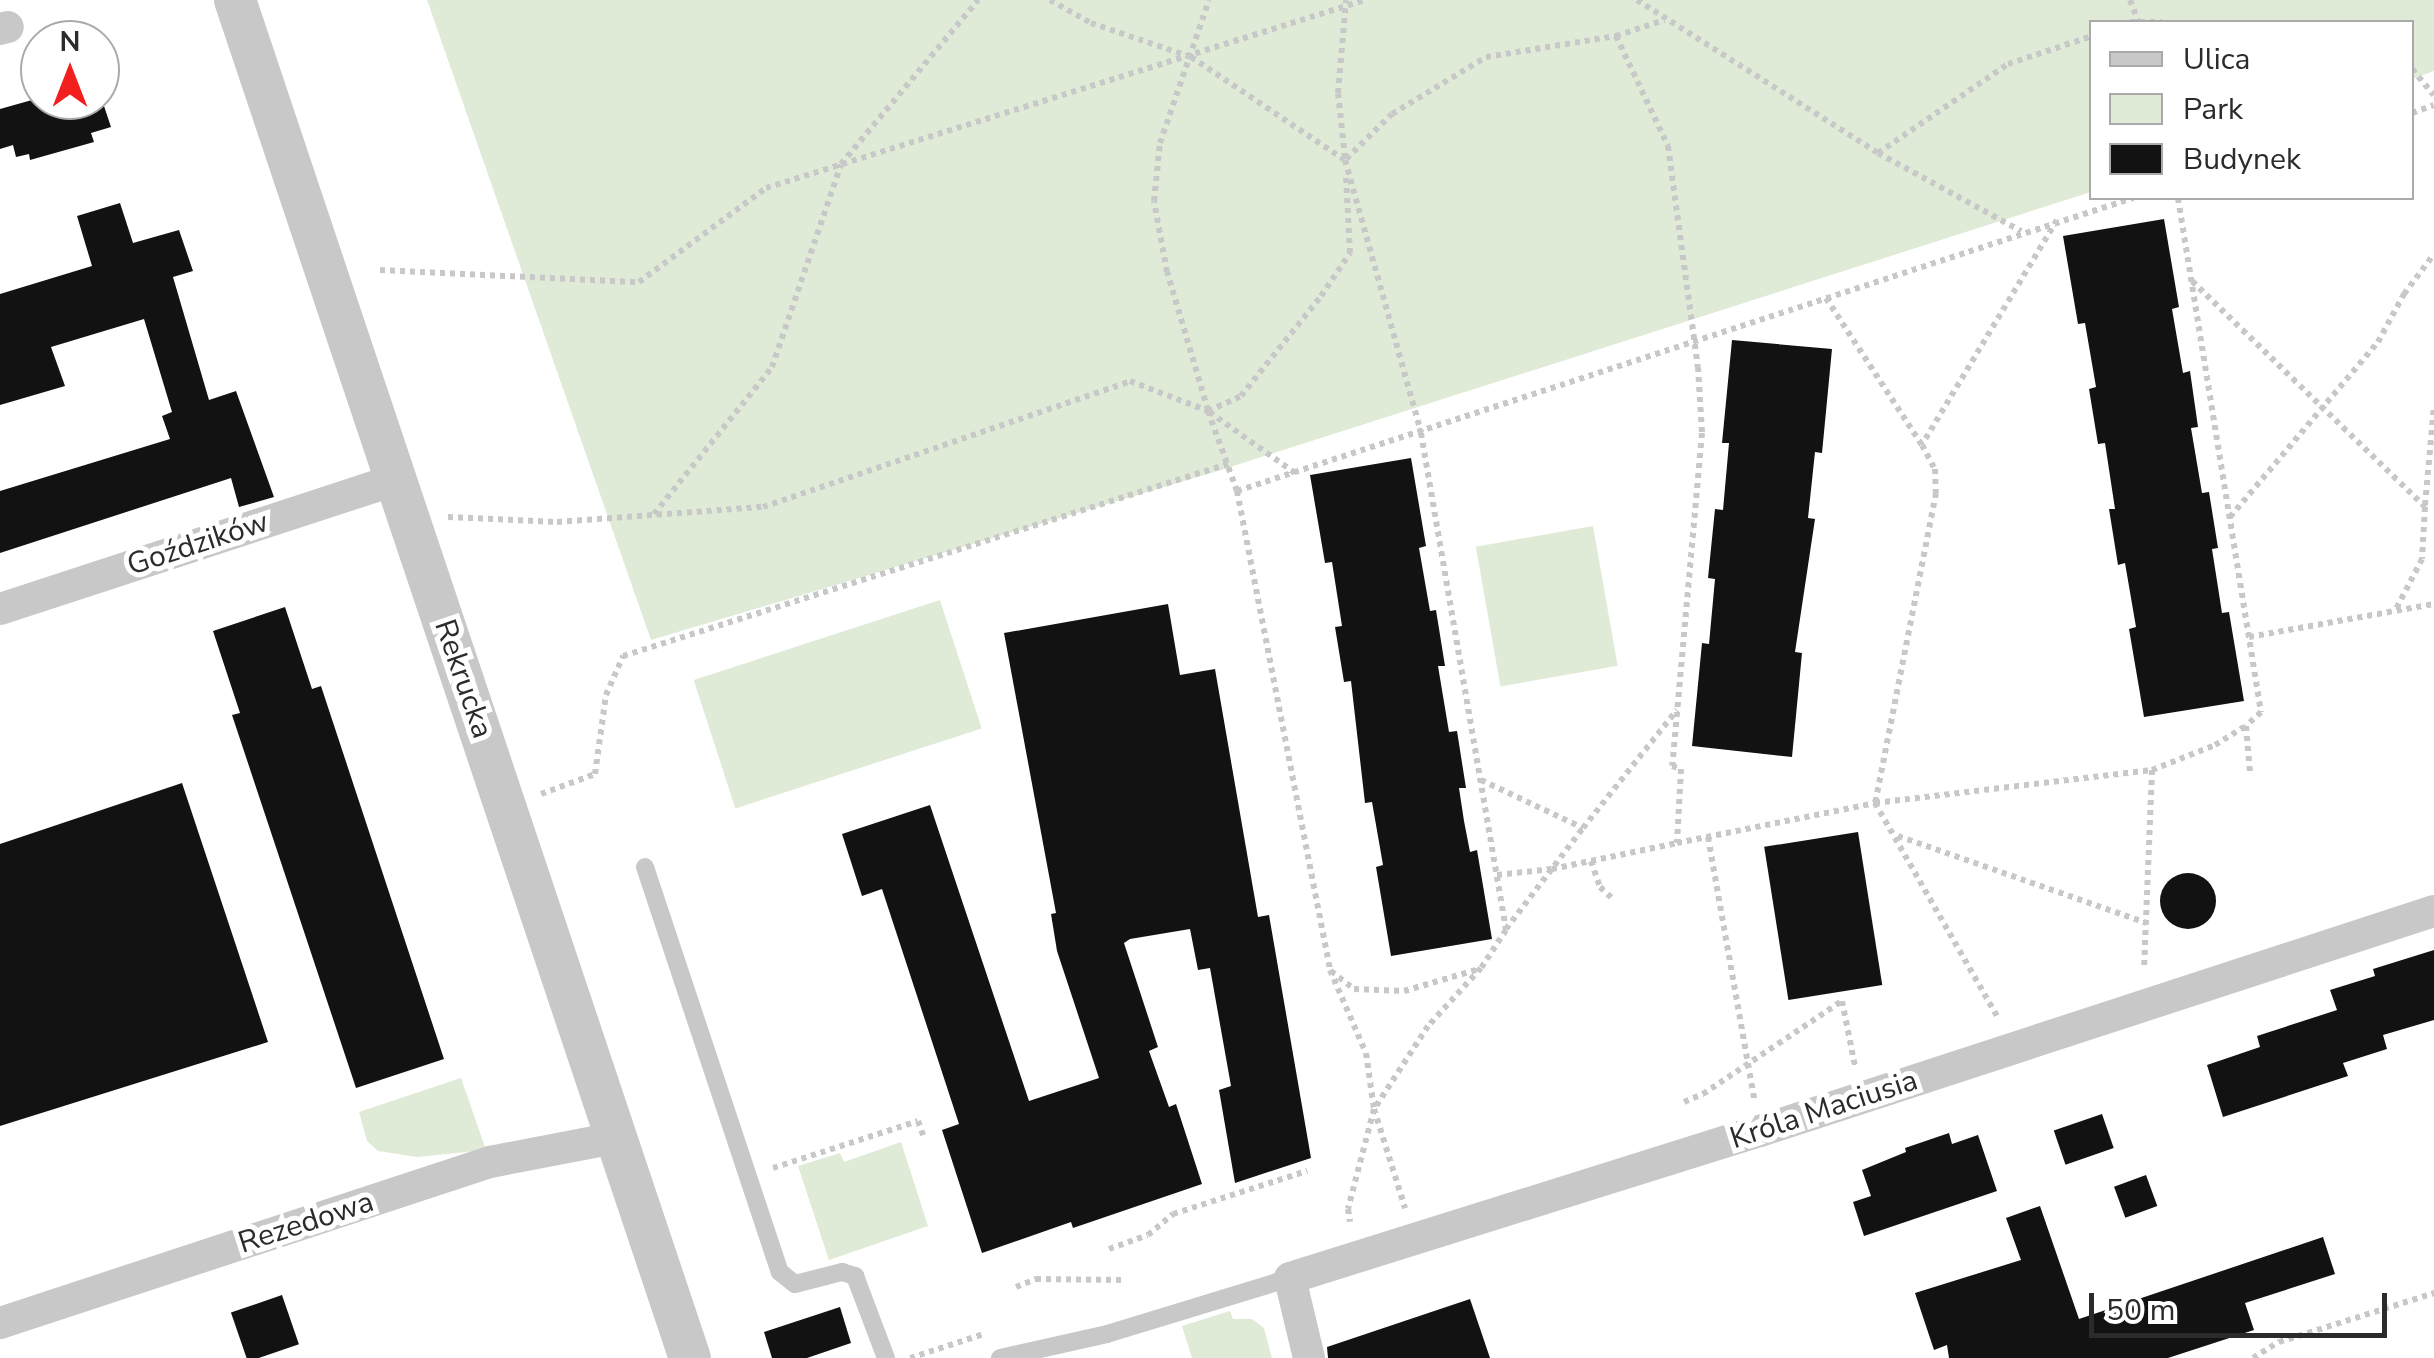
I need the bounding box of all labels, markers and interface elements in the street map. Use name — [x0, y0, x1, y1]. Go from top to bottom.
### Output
north arrow — [20, 20, 120, 120]
legend — [2089, 20, 2414, 200]
text: N — [60, 23, 80, 61]
text: Ulica — [2183, 39, 2250, 80]
text: Park — [2183, 89, 2243, 130]
text: Budynek — [2183, 139, 2301, 180]
street label: Goździków — [123, 504, 273, 584]
street label: Rekrucka — [426, 615, 500, 743]
street label: Króla Maciusia — [1726, 1063, 1922, 1157]
street label: Rezedowa — [234, 1184, 378, 1262]
scale bar — [2094, 1273, 2392, 1335]
text: 50 m — [2106, 1290, 2175, 1331]

